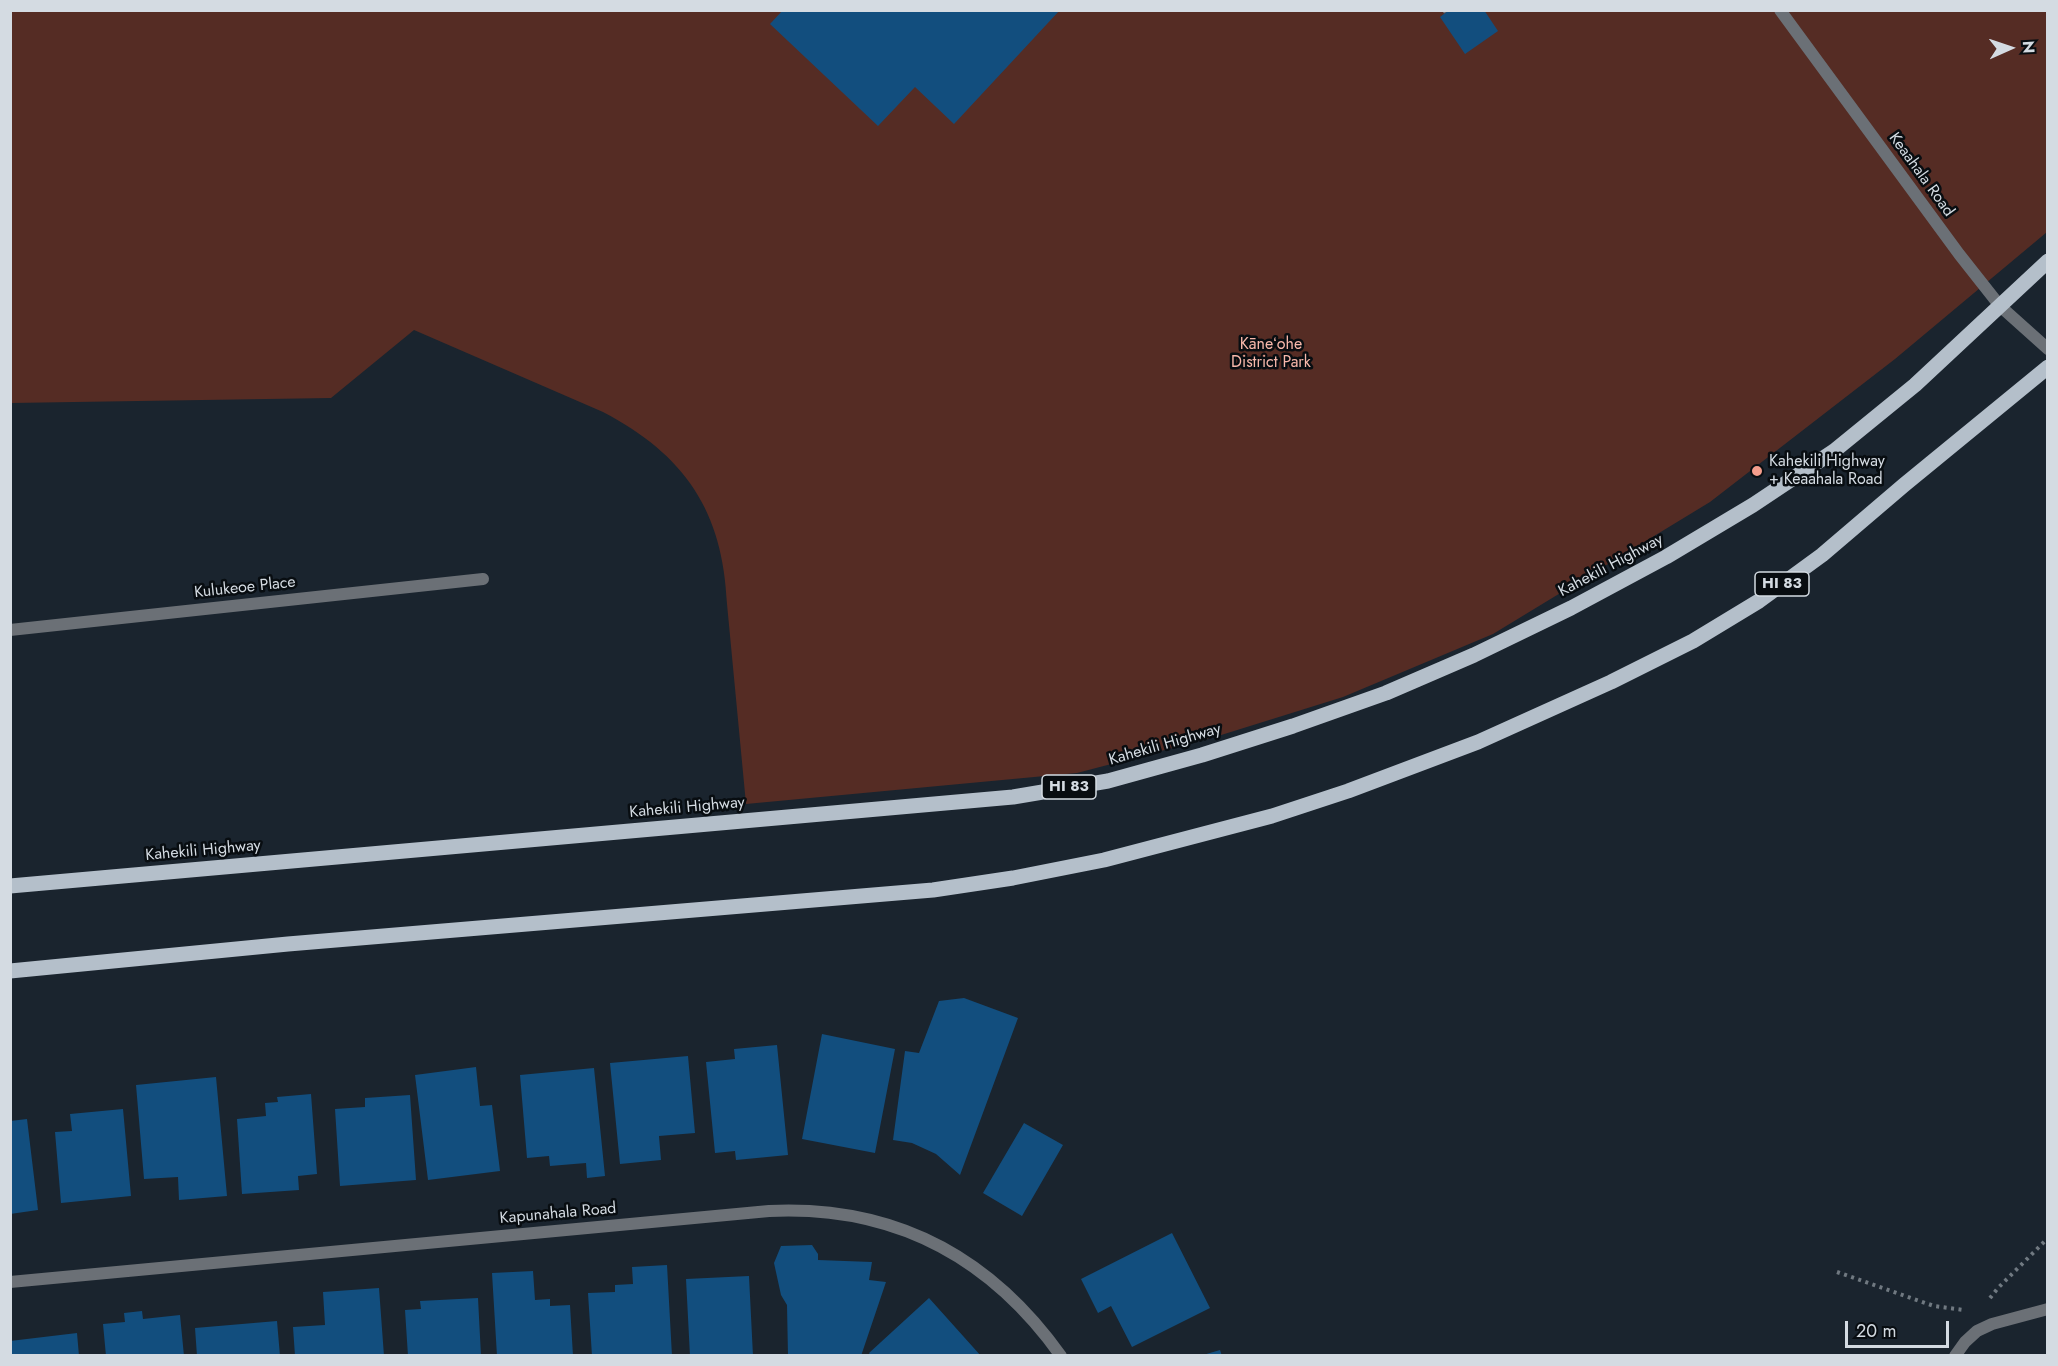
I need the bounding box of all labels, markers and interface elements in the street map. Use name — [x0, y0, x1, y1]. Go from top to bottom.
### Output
north arrow — [1980, 18, 2040, 78]
text: N — [2017, 40, 2040, 54]
street label: Keaahala Road — [1884, 129, 1958, 221]
park label: Kāneʻohe District Park — [1231, 335, 1311, 373]
place label: Kahekili Highway + Keaahala Road — [1769, 452, 1885, 490]
marker: Kahekili Highway + Keaahala Road — [1750, 464, 1764, 478]
street label: Kahekili Highway — [1555, 530, 1667, 602]
road number: HI 83 — [1755, 572, 1809, 596]
street label: Kulukeoe Place — [193, 573, 297, 603]
street label: Kahekili Highway — [1107, 720, 1223, 770]
road number: HI 83 — [1042, 775, 1096, 799]
street label: Kahekili Highway — [628, 793, 746, 823]
street label: Kahekili Highway — [144, 836, 262, 866]
street label: Kapunahala Road — [499, 1199, 617, 1229]
scale bar — [1848, 1309, 1952, 1347]
text: 20 m — [1856, 1318, 1896, 1344]

